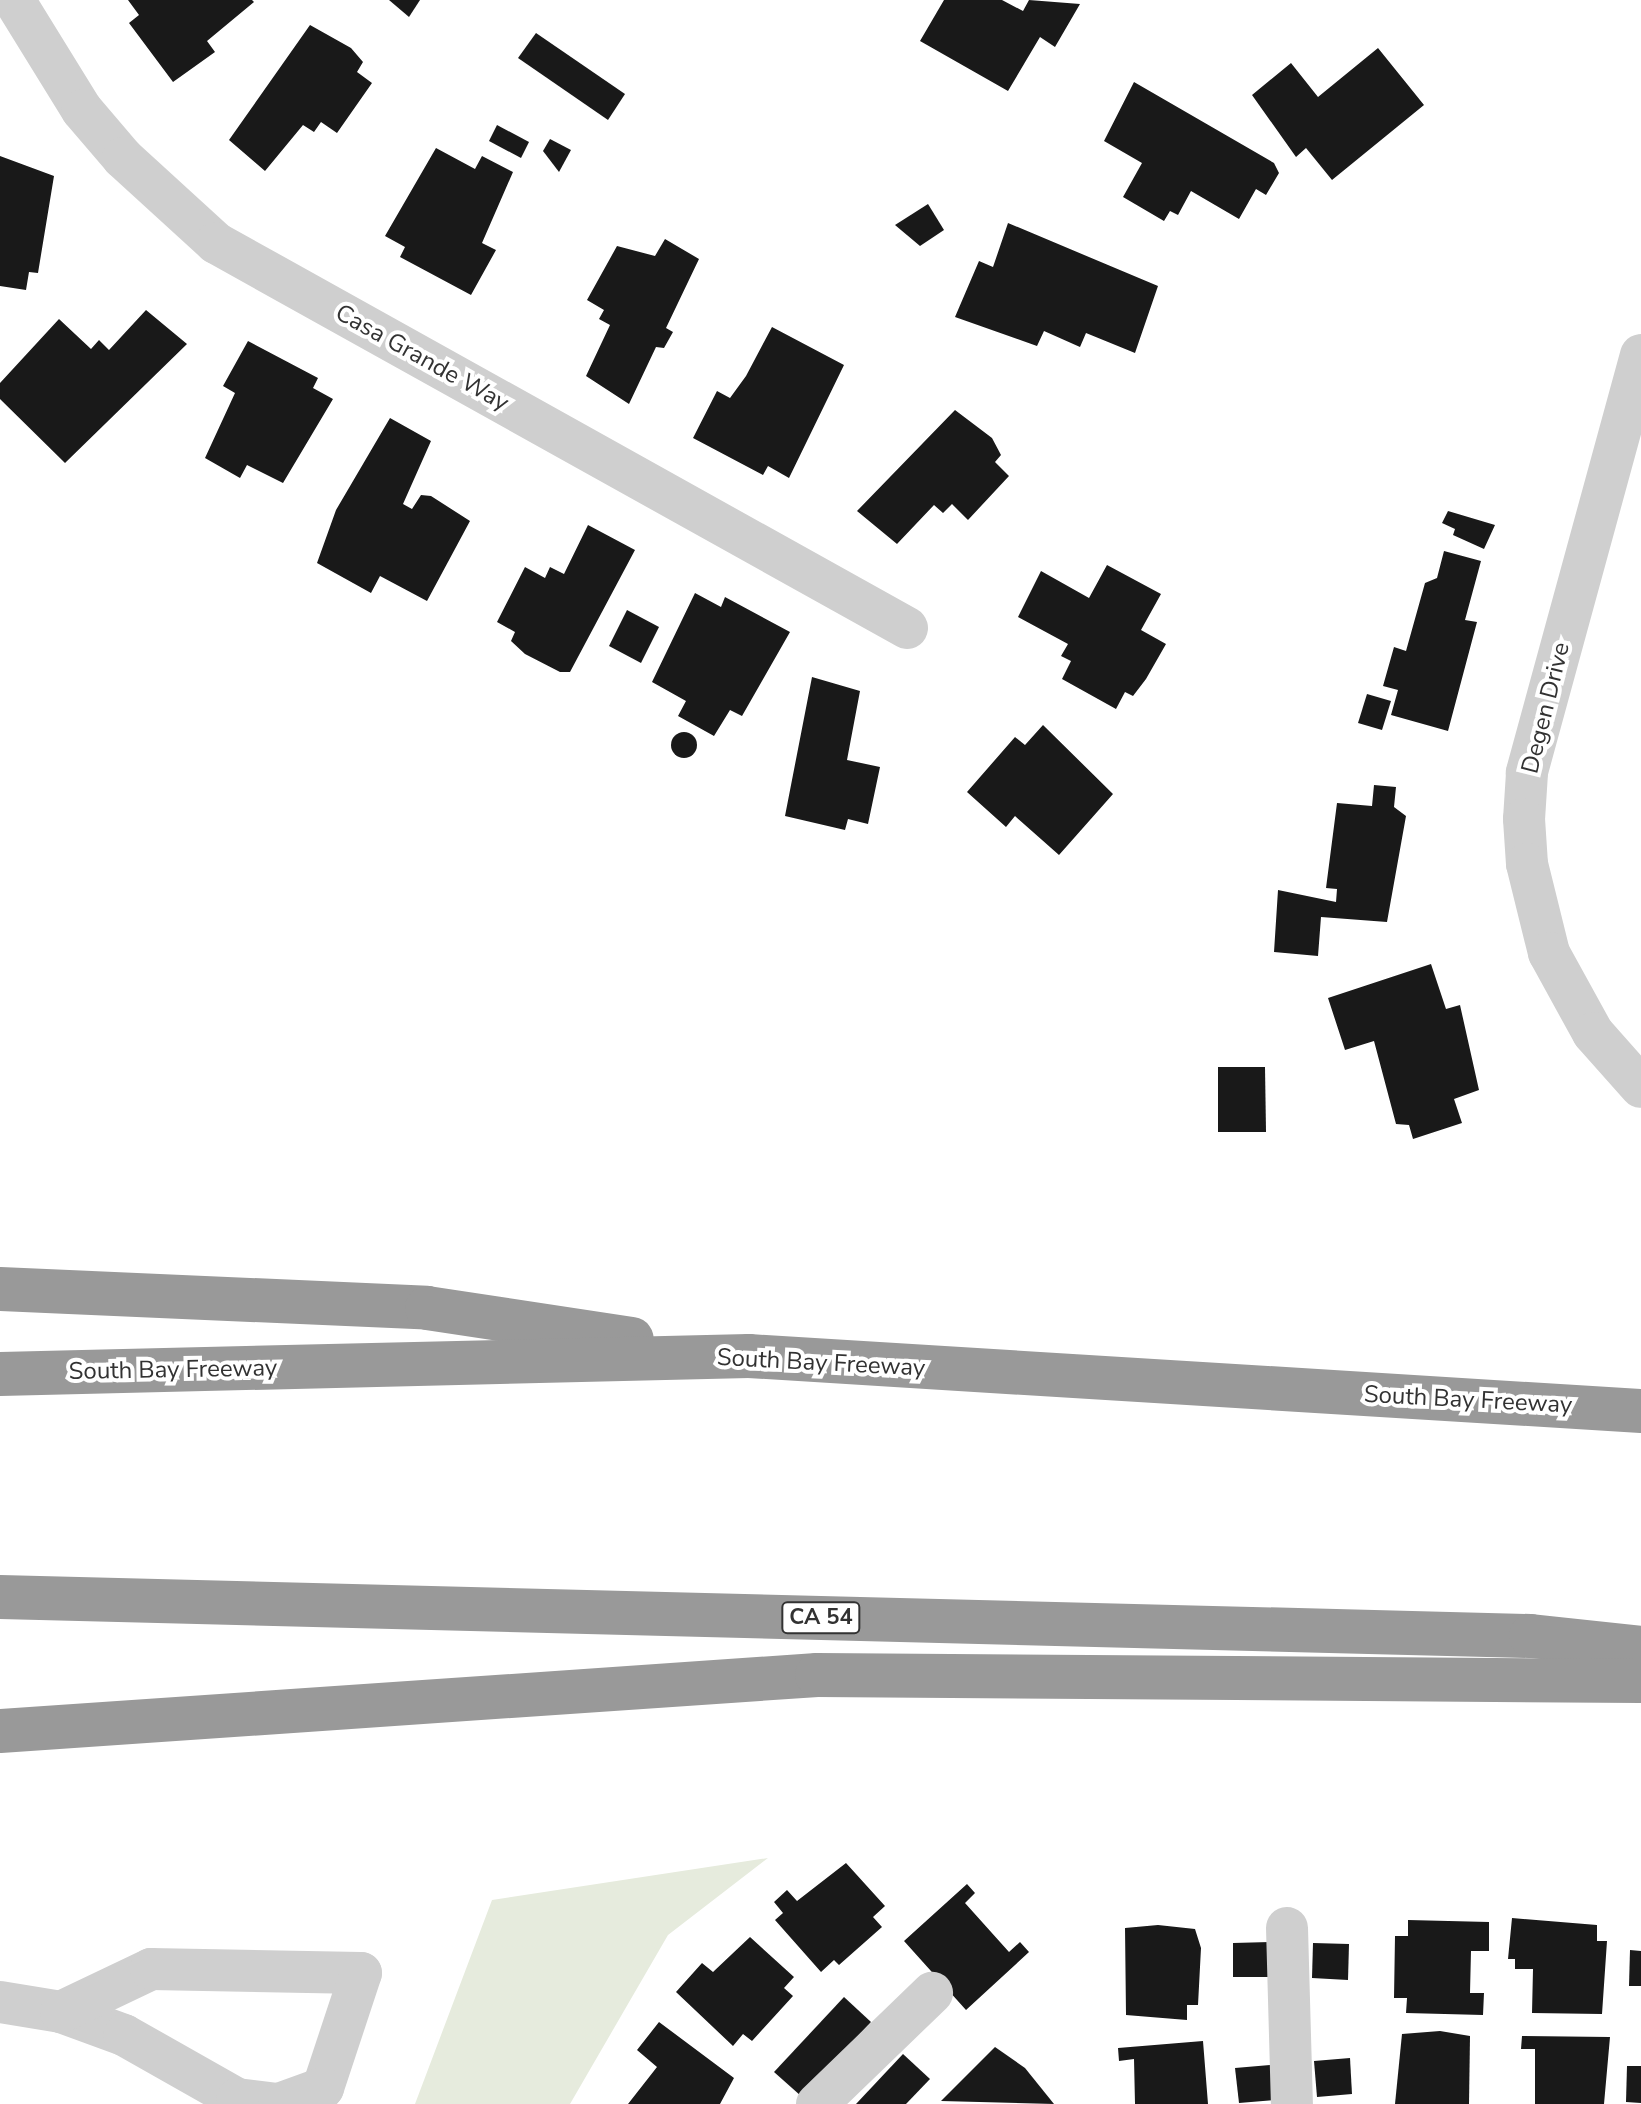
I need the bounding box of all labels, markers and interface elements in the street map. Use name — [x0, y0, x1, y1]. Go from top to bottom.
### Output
street label: Casa Grande Way — [330, 298, 514, 418]
street label: Degen Drive — [1516, 639, 1576, 777]
street label: South Bay Freeway — [716, 1343, 926, 1383]
street label: South Bay Freeway — [68, 1354, 278, 1386]
street label: South Bay Freeway — [1363, 1380, 1573, 1420]
road number: CA 54 — [781, 1600, 861, 1636]

